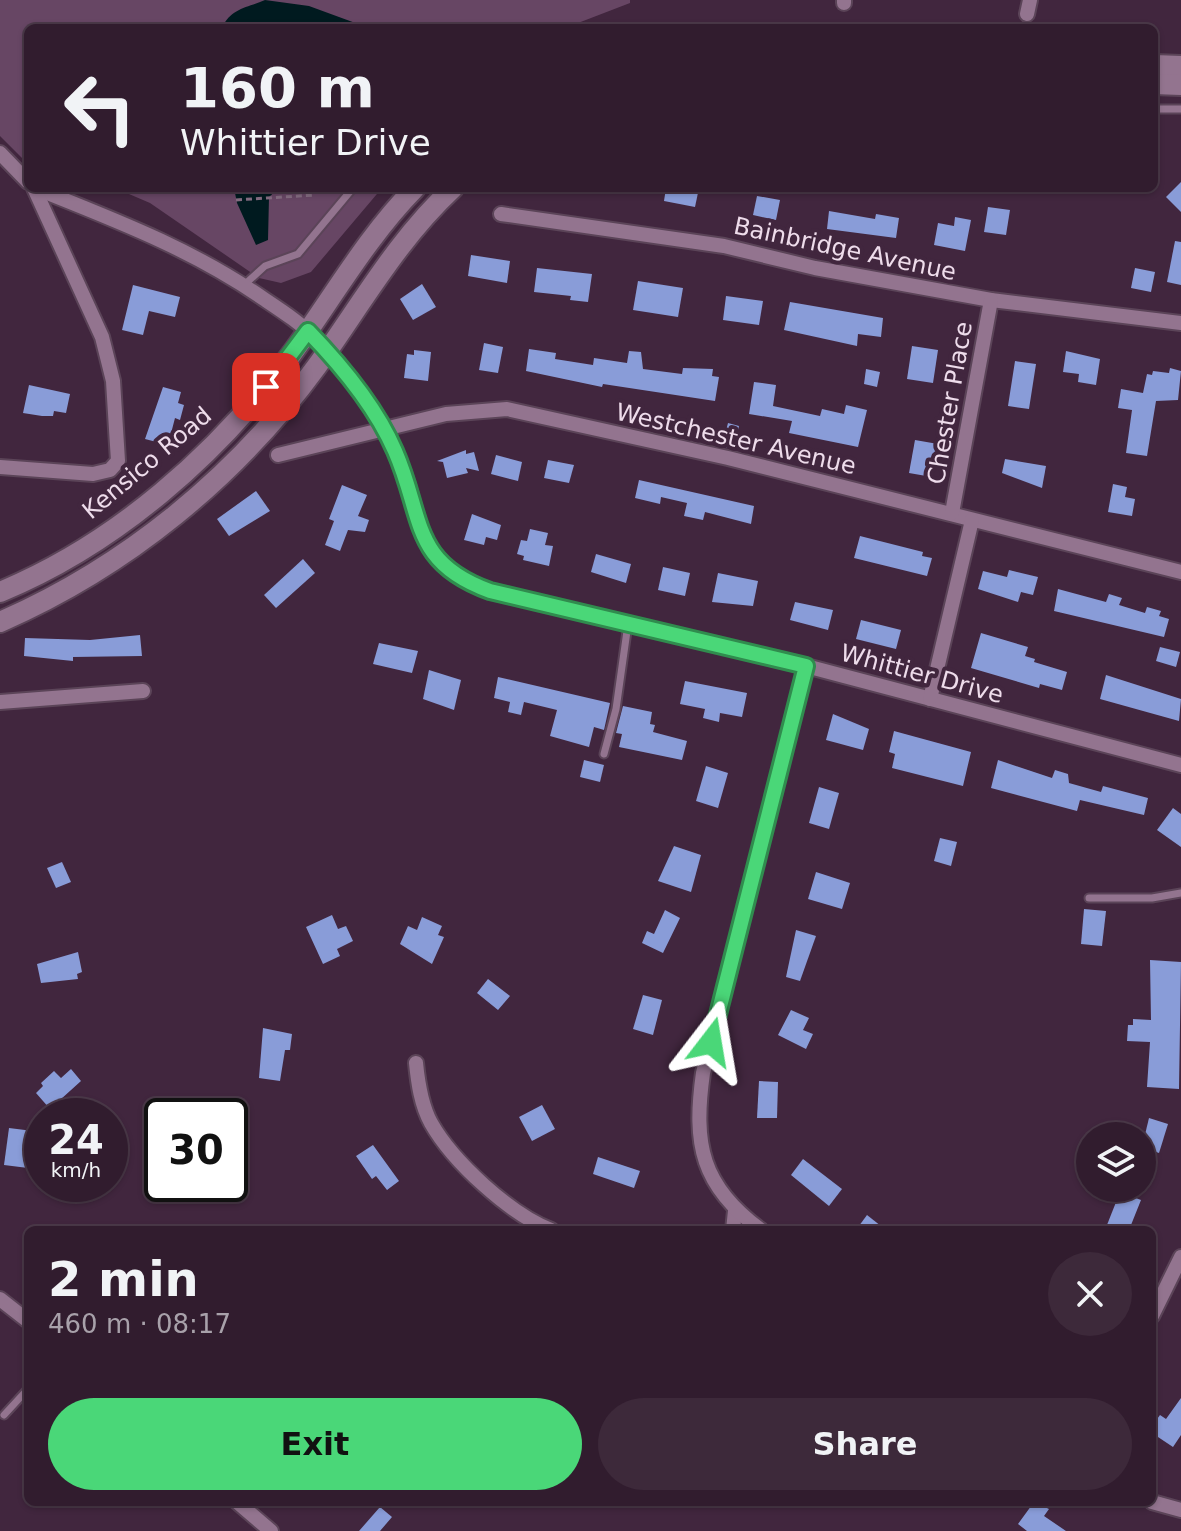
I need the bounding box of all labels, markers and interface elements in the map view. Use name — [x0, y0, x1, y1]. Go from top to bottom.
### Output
text: 160 m — [180, 55, 375, 120]
icon: left — [48, 56, 152, 160]
text: Whittier Drive — [180, 122, 431, 163]
street label: Bainbridge Avenue — [731, 212, 959, 286]
street label: Chester Place — [922, 319, 978, 487]
pin — [232, 353, 300, 421]
icon: arrive — [244, 365, 288, 409]
street label: Westchester Avenue — [613, 398, 859, 480]
street label: Kensico Road — [77, 401, 217, 525]
street label: Whittier Drive — [838, 639, 1006, 709]
position arrow — [669, 1000, 753, 1084]
speed limit sign: 30 — [144, 1098, 248, 1202]
text: 24 — [48, 1117, 104, 1163]
map controls — [1076, 1122, 1156, 1202]
button: layers — [1076, 1122, 1156, 1202]
text: km/h — [51, 1158, 101, 1182]
text: 2 min — [48, 1251, 199, 1307]
button: close — [1048, 1252, 1132, 1336]
text: 460 m · 08:17 — [48, 1309, 231, 1339]
button: Exit — [48, 1398, 582, 1490]
button: Share — [598, 1398, 1132, 1490]

